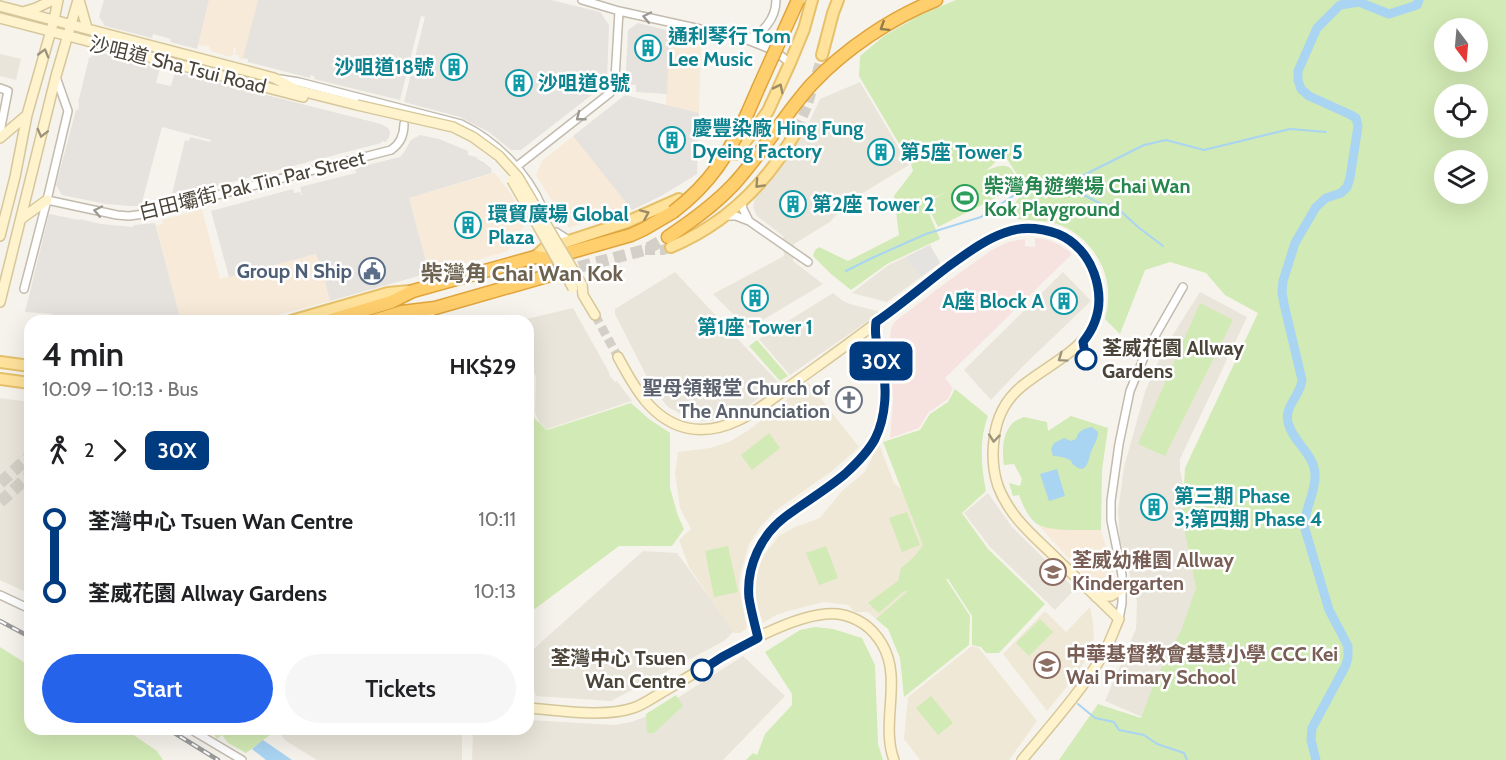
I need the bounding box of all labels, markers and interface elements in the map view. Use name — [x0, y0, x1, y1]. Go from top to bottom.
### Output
one-way arrow — [642, 11, 652, 24]
north arrow — [1434, 18, 1488, 72]
map controls — [1434, 18, 1488, 204]
one-way arrow — [880, 19, 890, 31]
place label: 通利琴行 Tom Lee Music — [668, 24, 791, 71]
street label: 沙咀道 Sha Tsui Road — [87, 31, 269, 99]
building icon: 通利琴行 Tom Lee Music — [633, 33, 663, 63]
one-way arrow — [37, 48, 49, 59]
building icon: 沙咀道18號 — [439, 52, 469, 82]
place label: 沙咀道18號 — [335, 55, 434, 79]
building icon: 沙咀道8號 — [504, 68, 534, 98]
place label: 沙咀道8號 — [538, 71, 630, 95]
one-way arrow — [771, 83, 783, 94]
button: locate — [1434, 84, 1488, 138]
one-way arrow — [576, 109, 587, 120]
place label: 慶豐染廠 Hing Fung Dyeing Factory — [692, 116, 863, 163]
building icon: 慶豐染廠 Hing Fung Dyeing Factory — [657, 125, 687, 155]
one-way arrow — [36, 128, 49, 138]
building icon: 第5座 Tower 5 — [866, 137, 896, 167]
place label: 第5座 Tower 5 — [900, 140, 1023, 164]
street label: 白田壩街 Pak Tin Par Street — [136, 145, 368, 225]
button: layers — [1434, 150, 1488, 204]
place label: 柴灣角遊樂場 Chai Wan Kok Playground — [984, 174, 1191, 221]
one-way arrow — [755, 177, 766, 188]
sports icon: 柴灣角遊樂場 Chai Wan Kok Playground — [950, 183, 980, 213]
building icon: 第2座 Tower 2 — [778, 189, 808, 219]
place label: 第2座 Tower 2 — [812, 192, 934, 216]
place label: 環貿廣場 Global Plaza — [488, 202, 629, 249]
one-way arrow — [93, 206, 103, 219]
one-way arrow — [638, 209, 649, 221]
building icon: 環貿廣場 Global Plaza — [453, 210, 483, 240]
public building icon: Group N Ship — [357, 256, 387, 286]
place label: Group N Ship — [237, 259, 352, 283]
district label: 柴灣角 Chai Wan Kok — [421, 260, 623, 287]
building icon: 第1座 Tower 1 — [740, 283, 770, 313]
building icon: A座 Block A — [1049, 286, 1079, 316]
place label: A座 Block A — [942, 289, 1044, 313]
place label: 第1座 Tower 1 — [697, 315, 813, 339]
text: 4 min — [42, 334, 124, 374]
place label: 荃威花園 Allway Gardens — [1102, 336, 1244, 383]
line badge: 30X — [846, 342, 916, 380]
marker: 荃威花園 Allway Gardens — [1075, 348, 1097, 370]
text: 30X — [861, 349, 901, 374]
one-way arrow — [1057, 351, 1068, 362]
text: HK$29 — [449, 353, 516, 380]
place label: 聖母領報堂 Church of The Annunciation — [642, 376, 830, 423]
text: 10:09 – 10:13 · Bus — [42, 377, 198, 401]
church icon: 聖母領報堂 Church of The Annunciation — [834, 385, 864, 415]
one-way arrow — [988, 433, 1001, 442]
icon: walk — [42, 434, 75, 467]
icon: forward — [103, 434, 136, 467]
text: 2 — [84, 438, 94, 462]
text: 30X — [157, 438, 197, 463]
place label: 第三期 Phase 3;第四期 Phase 4 — [1174, 484, 1322, 531]
building icon: 第三期 Phase 3;第四期 Phase 4 — [1139, 492, 1169, 522]
text: 10:11 — [478, 507, 516, 531]
text: 荃灣中心 Tsuen Wan Centre — [88, 508, 353, 535]
place label: 荃威幼稚園 Allway Kindergarten — [1072, 548, 1234, 595]
school or university icon: 荃威幼稚園 Allway Kindergarten — [1038, 557, 1068, 587]
text: 10:13 — [474, 579, 516, 603]
text: 荃威花園 Allway Gardens — [88, 580, 327, 607]
place label: 中華基督教會基慧小學 CCC Kei Wai Primary School — [1066, 642, 1338, 689]
place label: 荃灣中心 Tsuen Wan Centre — [550, 646, 686, 693]
school or university icon: 中華基督教會基慧小學 CCC Kei Wai Primary School — [1032, 650, 1062, 680]
button: Start — [42, 654, 273, 723]
button: Tickets — [285, 654, 516, 723]
marker: 荃灣中心 Tsuen Wan Centre — [691, 659, 713, 681]

